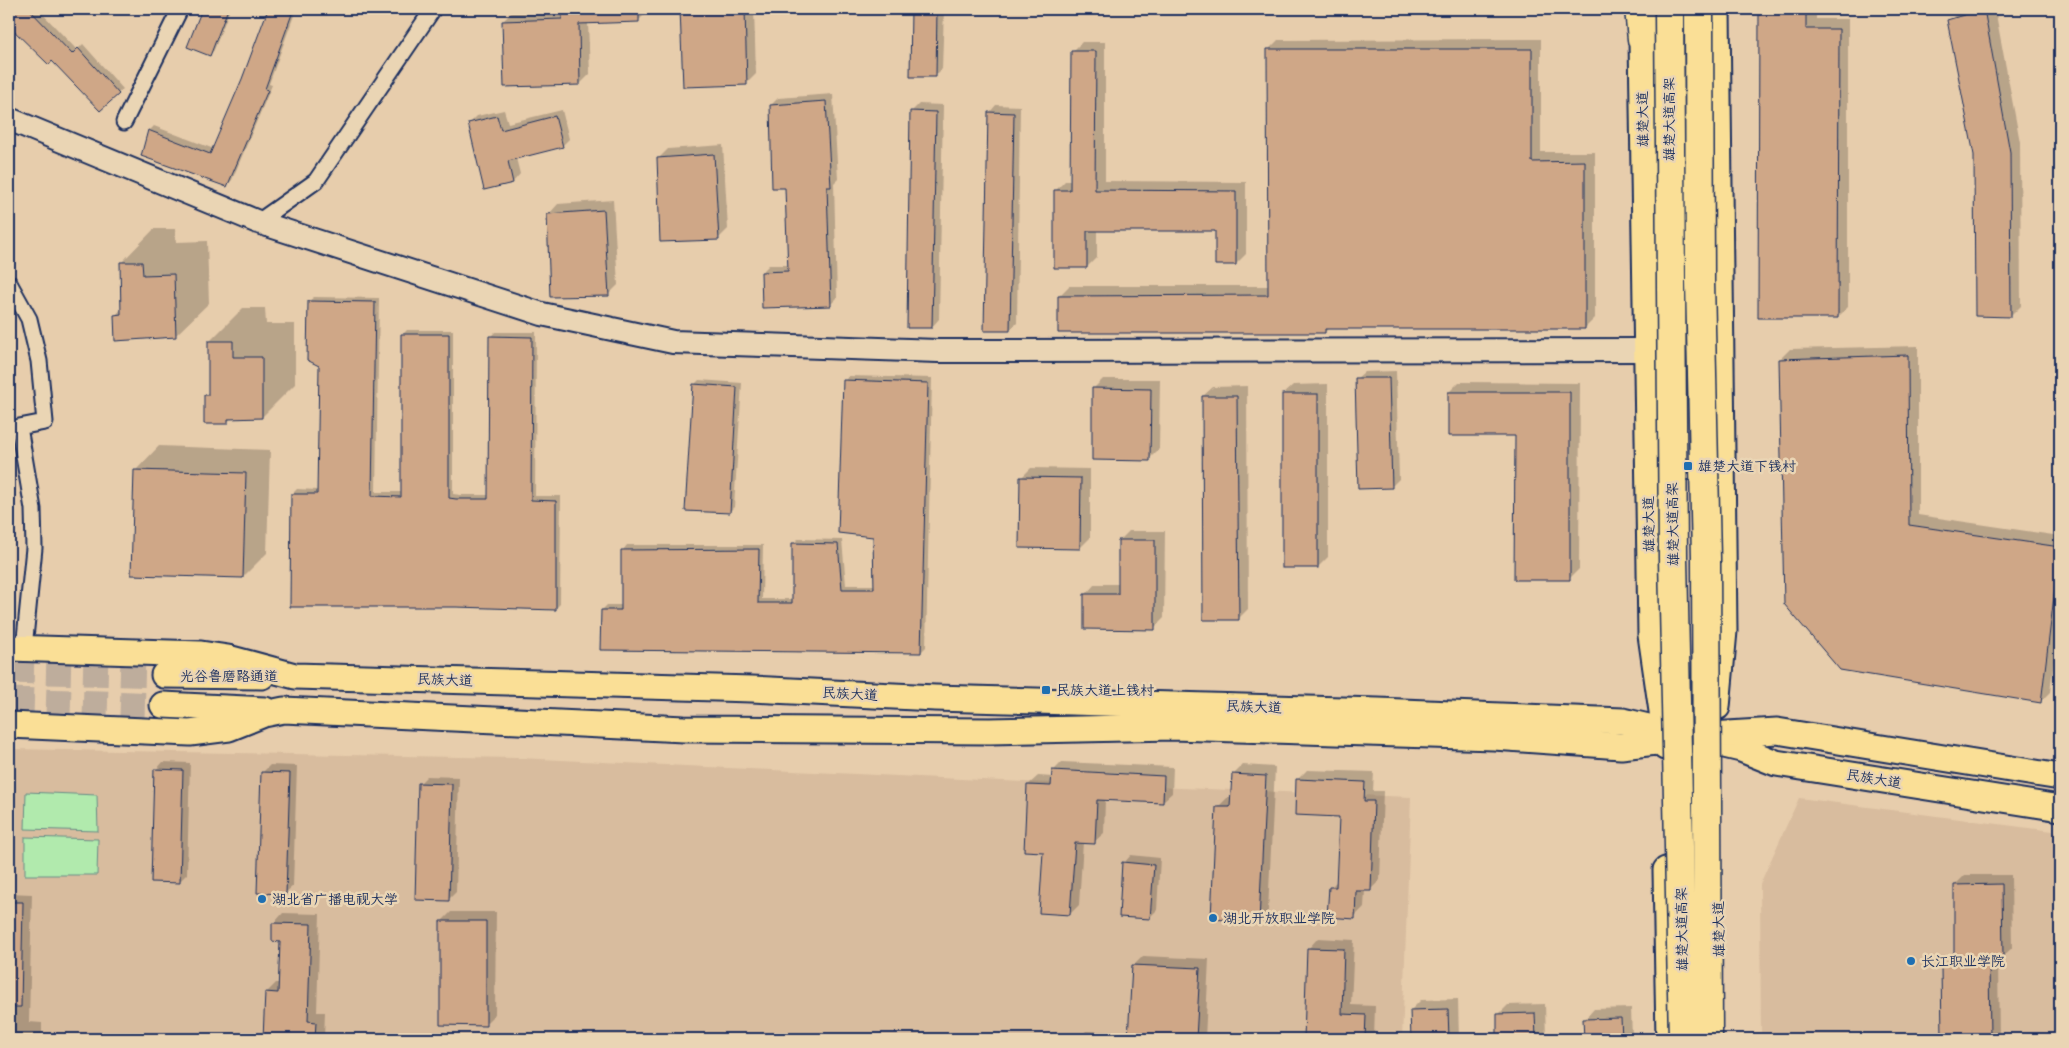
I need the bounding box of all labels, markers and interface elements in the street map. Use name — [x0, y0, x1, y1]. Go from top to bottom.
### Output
street label: 雄楚大道高架 — [1657, 77, 1682, 161]
street label: 雄楚大道 — [1630, 91, 1656, 147]
place label: 雄楚大道下钱村 — [1698, 454, 1796, 479]
marker: 雄楚大道下钱村 — [1682, 460, 1694, 472]
street label: 雄楚大道高架 — [1660, 482, 1686, 566]
street label: 雄楚大道 — [1636, 496, 1662, 552]
street label: 光谷鲁磨路通道 — [180, 664, 278, 689]
street label: 民族大道 — [417, 667, 473, 693]
place label: 民族大道上钱村 — [1056, 678, 1154, 703]
street label: 民族大道 — [821, 680, 879, 708]
marker: 民族大道上钱村 — [1040, 684, 1052, 696]
street label: 民族大道 — [1226, 694, 1282, 720]
street label: 民族大道 — [1844, 762, 1904, 796]
place label: 湖北省广播电视大学 — [272, 887, 398, 912]
street label: 雄楚大道高架 — [1669, 887, 1695, 971]
marker: 湖北省广播电视大学 — [256, 893, 268, 905]
street label: 雄楚大道 — [1706, 901, 1732, 957]
place label: 湖北开放职业学院 — [1223, 906, 1335, 931]
marker: 湖北开放职业学院 — [1207, 912, 1219, 924]
place label: 长江职业学院 — [1921, 949, 2005, 974]
marker: 长江职业学院 — [1905, 955, 1917, 967]

